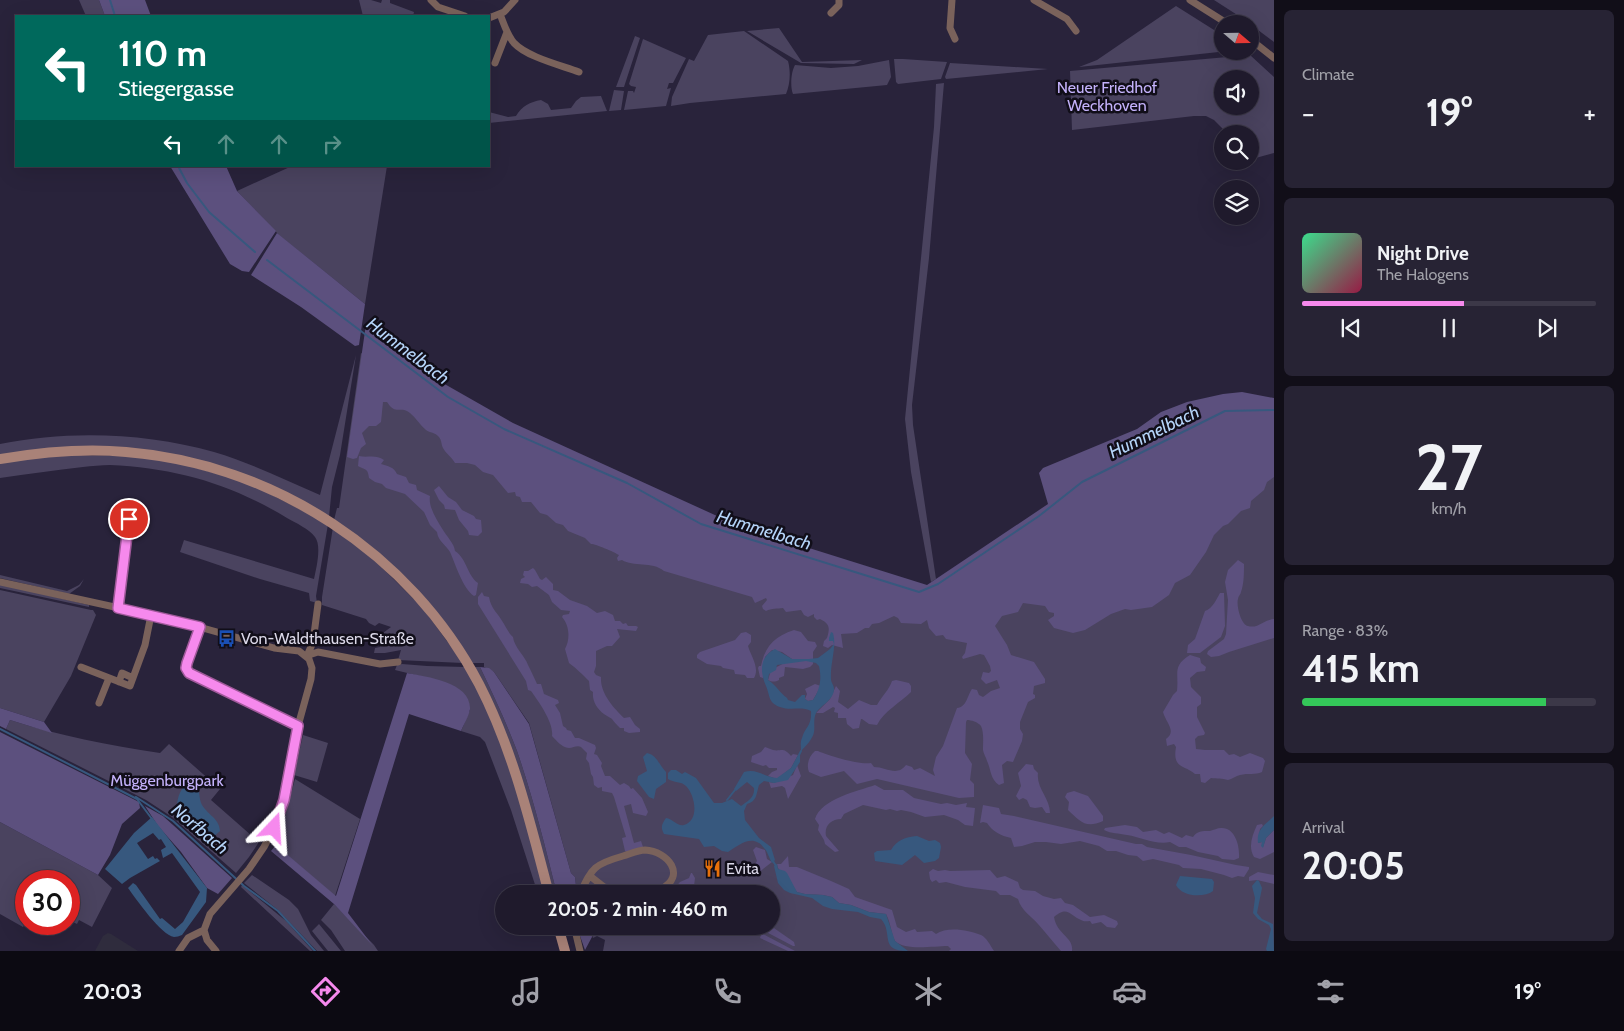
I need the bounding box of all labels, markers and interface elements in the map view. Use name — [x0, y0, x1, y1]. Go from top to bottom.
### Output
north arrow — [1214, 15, 1259, 60]
map controls — [1214, 15, 1259, 225]
text: 110 m — [118, 32, 207, 75]
icon: left — [35, 35, 100, 100]
text: Climate — [1302, 65, 1354, 84]
button: sound — [1214, 70, 1259, 115]
text: Stiegergasse — [118, 75, 234, 102]
park label: Neuer Friedhof Weckhoven — [1057, 78, 1158, 115]
text: 19° — [1426, 89, 1472, 136]
text: − — [1302, 96, 1314, 130]
text: + — [1584, 96, 1596, 130]
button: search — [1214, 125, 1259, 170]
icon: left — [159, 130, 187, 158]
icon: ahead — [212, 130, 240, 158]
icon: ahead — [265, 130, 293, 158]
icon: right — [318, 130, 346, 158]
button: layers — [1214, 180, 1259, 225]
text: Night Drive — [1377, 242, 1469, 265]
text: The Halogens — [1377, 265, 1469, 284]
water label: Hummelbach — [362, 313, 454, 389]
icon: previous — [1337, 314, 1365, 342]
icon: pause — [1435, 314, 1463, 342]
icon: next — [1533, 314, 1561, 342]
water label: Hummelbach — [1105, 401, 1203, 463]
text: 27 — [1415, 427, 1483, 506]
pin — [108, 498, 150, 540]
text: km/h — [1431, 499, 1467, 518]
icon: arrive — [115, 505, 143, 533]
water label: Hummelbach — [714, 505, 814, 555]
text: Range · 83% — [1302, 621, 1388, 640]
bus stop icon: Von-Waldthausen-Straße — [217, 628, 237, 648]
place label: Von-Waldthausen-Straße — [241, 629, 414, 648]
text: 415 km — [1302, 645, 1420, 692]
park label: Müggenburgpark — [110, 771, 224, 790]
water label: Norfbach — [167, 799, 233, 859]
position arrow — [247, 801, 299, 853]
text: Arrival — [1302, 818, 1345, 837]
text: 20:05 — [1302, 842, 1405, 889]
restaurant icon: Evita — [702, 858, 722, 878]
place label: Evita — [726, 859, 759, 878]
speed limit sign: 30 — [15, 870, 80, 935]
text: 20:05 · 2 min · 460 m — [548, 898, 727, 921]
icon: directions — [308, 974, 343, 1009]
icon: music — [509, 974, 544, 1009]
icon: phone — [710, 974, 745, 1009]
icon: climate — [911, 974, 946, 1009]
icon: car — [1112, 974, 1147, 1009]
icon: filters — [1313, 974, 1348, 1009]
text: 20:03 — [83, 978, 142, 1005]
text: 19° — [1514, 978, 1541, 1005]

